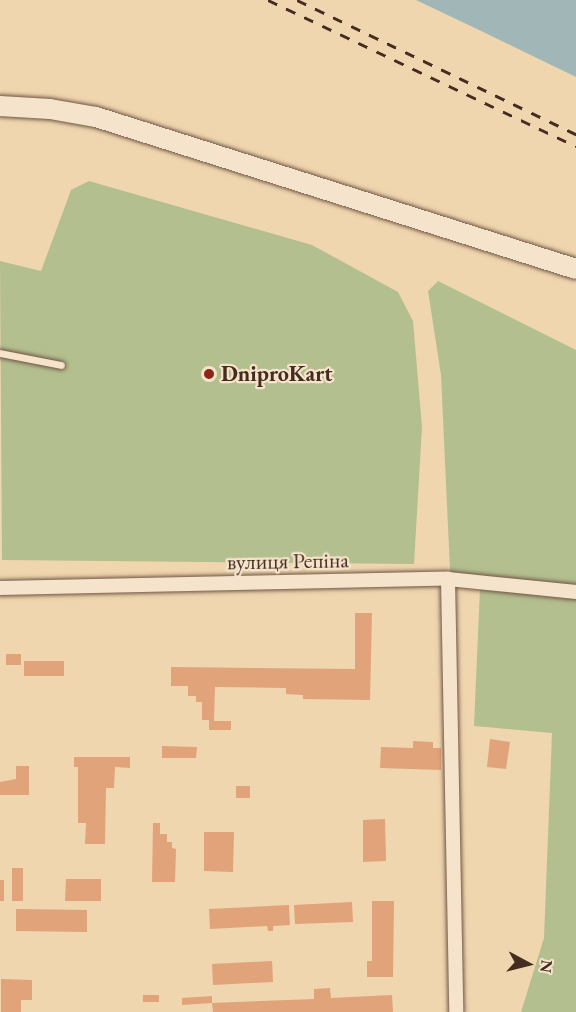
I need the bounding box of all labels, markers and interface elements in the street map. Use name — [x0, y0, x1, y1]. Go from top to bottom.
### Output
place label: DniproKart — [221, 361, 333, 387]
marker: DniproKart — [202, 367, 216, 381]
street label: вулиця Репіна — [227, 547, 349, 575]
north arrow — [498, 934, 558, 994]
text: N — [535, 959, 558, 974]

